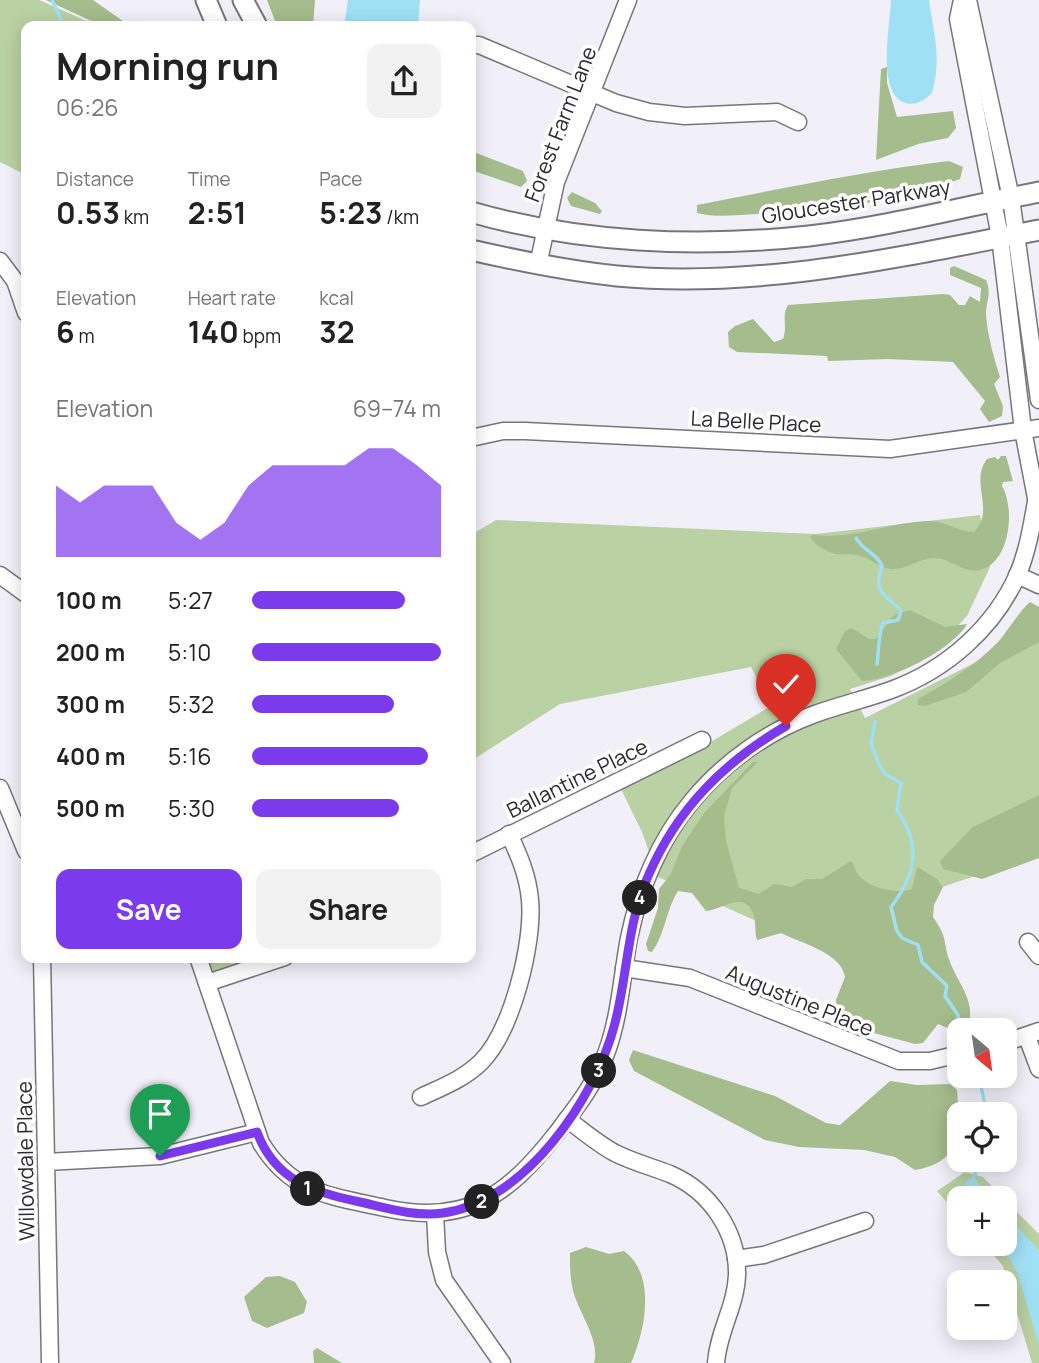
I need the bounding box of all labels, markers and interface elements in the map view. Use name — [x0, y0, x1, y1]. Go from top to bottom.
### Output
text: Morning run — [56, 39, 279, 91]
street label: Forest Farm Lane — [517, 42, 603, 206]
button: share — [367, 44, 441, 118]
text: 06:26 — [56, 91, 119, 123]
text: Distance — [56, 166, 134, 192]
text: Time — [188, 166, 231, 192]
text: Pace — [319, 166, 362, 192]
street label: Gloucester Parkway — [760, 172, 952, 230]
text: 0.53 — [56, 192, 120, 233]
text: 2:51 — [188, 192, 247, 233]
text: 5:23 — [319, 192, 383, 233]
text: km — [120, 204, 149, 230]
text: /km — [383, 204, 419, 230]
text: Elevation — [56, 285, 136, 311]
text: Heart rate — [188, 285, 276, 311]
text: kcal — [319, 285, 354, 311]
text: 6 — [56, 311, 75, 352]
text: 140 — [188, 311, 239, 352]
text: 32 — [319, 311, 355, 352]
text: m — [75, 323, 95, 349]
text: bpm — [239, 323, 281, 349]
text: Elevation — [56, 392, 153, 424]
text: 69–74 m — [353, 392, 441, 424]
street label: La Belle Place — [690, 404, 822, 438]
text: 100 m — [56, 584, 122, 616]
text: 5:27 — [168, 584, 213, 616]
text: 200 m — [56, 636, 125, 668]
text: 5:10 — [168, 636, 211, 668]
pin — [756, 654, 816, 726]
icon: check — [767, 665, 805, 703]
text: 300 m — [56, 688, 125, 720]
text: 5:32 — [168, 688, 214, 720]
street label: Ballantine Place — [502, 732, 652, 824]
text: 400 m — [56, 740, 126, 772]
text: 5:16 — [168, 740, 211, 772]
text: 500 m — [56, 792, 125, 824]
text: 5:30 — [168, 792, 215, 824]
button: Save — [56, 869, 242, 949]
button: Share — [256, 869, 441, 949]
pin: 4 — [622, 880, 658, 916]
text: 4 — [634, 884, 645, 910]
street label: Augustine Place — [722, 958, 878, 1042]
north arrow — [947, 1018, 1017, 1088]
map controls — [947, 1018, 1017, 1340]
pin: 3 — [582, 1054, 616, 1088]
text: 3 — [593, 1057, 604, 1083]
street label: Willowdale Place — [10, 1081, 40, 1241]
pin — [130, 1084, 190, 1156]
icon: arrive — [141, 1095, 179, 1133]
button: locate — [947, 1102, 1017, 1172]
pin: 1 — [290, 1172, 326, 1206]
text: 1 — [303, 1175, 312, 1201]
pin: 2 — [464, 1184, 500, 1220]
button: + — [947, 1186, 1017, 1256]
text: 2 — [476, 1188, 487, 1214]
button: − — [947, 1270, 1017, 1340]

